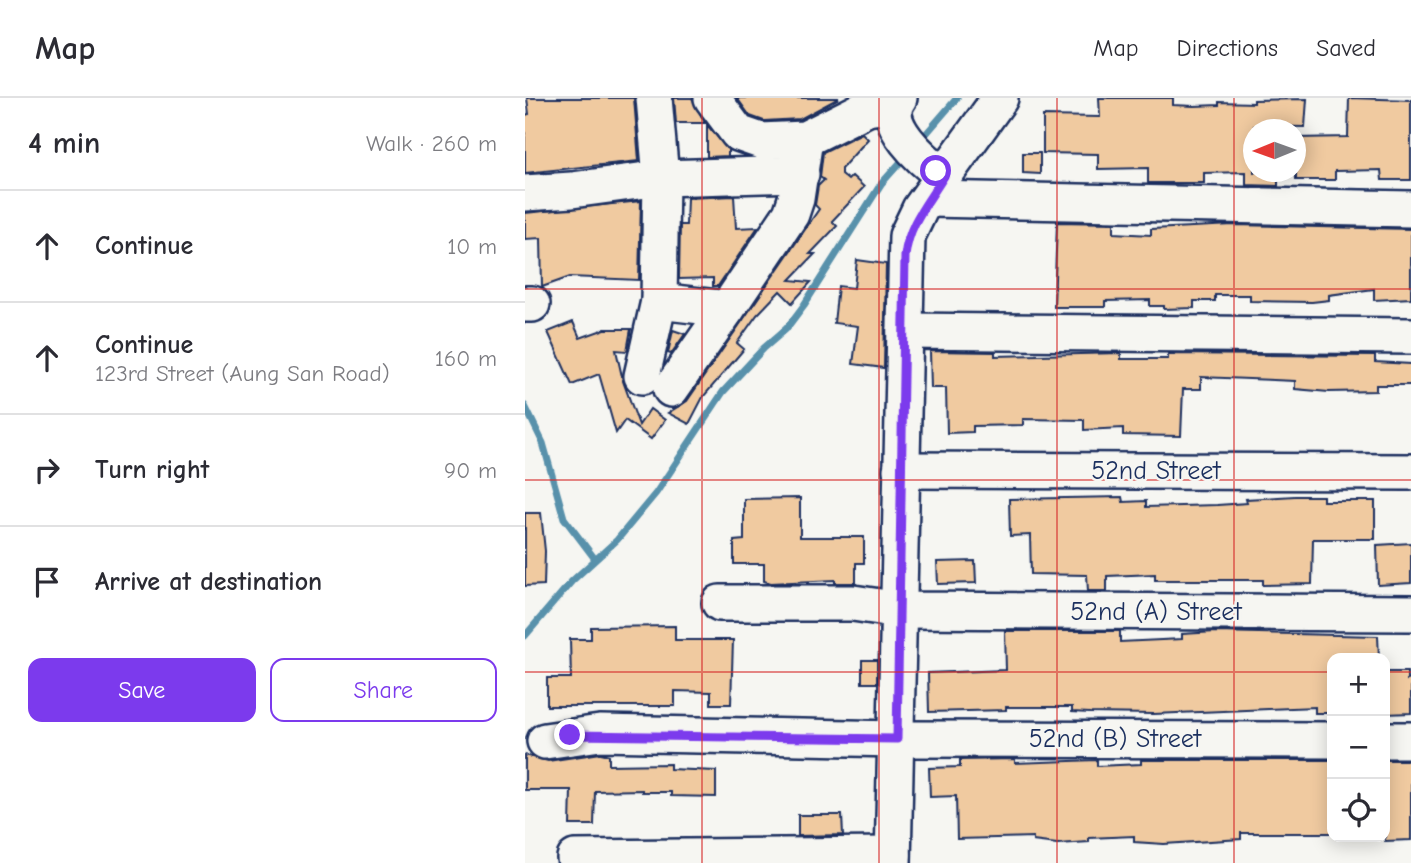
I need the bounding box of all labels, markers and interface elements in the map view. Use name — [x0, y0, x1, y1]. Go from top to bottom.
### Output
text: Map — [35, 29, 96, 67]
text: Map — [1093, 34, 1139, 62]
text: Directions — [1177, 34, 1278, 62]
text: Saved — [1316, 34, 1376, 62]
north arrow — [1243, 119, 1306, 182]
text: 4 min — [28, 126, 100, 161]
text: Walk · 260 m — [366, 130, 497, 157]
route start — [920, 155, 951, 186]
icon: ahead — [28, 227, 66, 265]
text: Continue — [95, 231, 193, 261]
text: 10 m — [447, 233, 497, 260]
text: Continue — [95, 330, 193, 360]
icon: ahead — [28, 339, 66, 377]
text: 160 m — [435, 345, 497, 372]
text: 123rd Street (Aung San Road) — [95, 360, 390, 387]
icon: right — [28, 451, 66, 489]
text: Turn right — [95, 455, 209, 485]
street label: 52nd Street — [1091, 456, 1222, 486]
text: 90 m — [444, 457, 497, 484]
icon: arrive — [28, 563, 66, 601]
text: Arrive at destination — [95, 567, 322, 597]
street label: 52nd (A) Street — [1070, 597, 1243, 627]
map controls — [1327, 653, 1390, 842]
button: + — [1327, 653, 1390, 716]
button: Save — [28, 658, 256, 722]
button: Share — [270, 658, 497, 722]
button: − — [1327, 716, 1390, 779]
route end — [554, 719, 585, 750]
street label: 52nd (B) Street — [1029, 724, 1203, 754]
button: locate — [1327, 779, 1390, 842]

